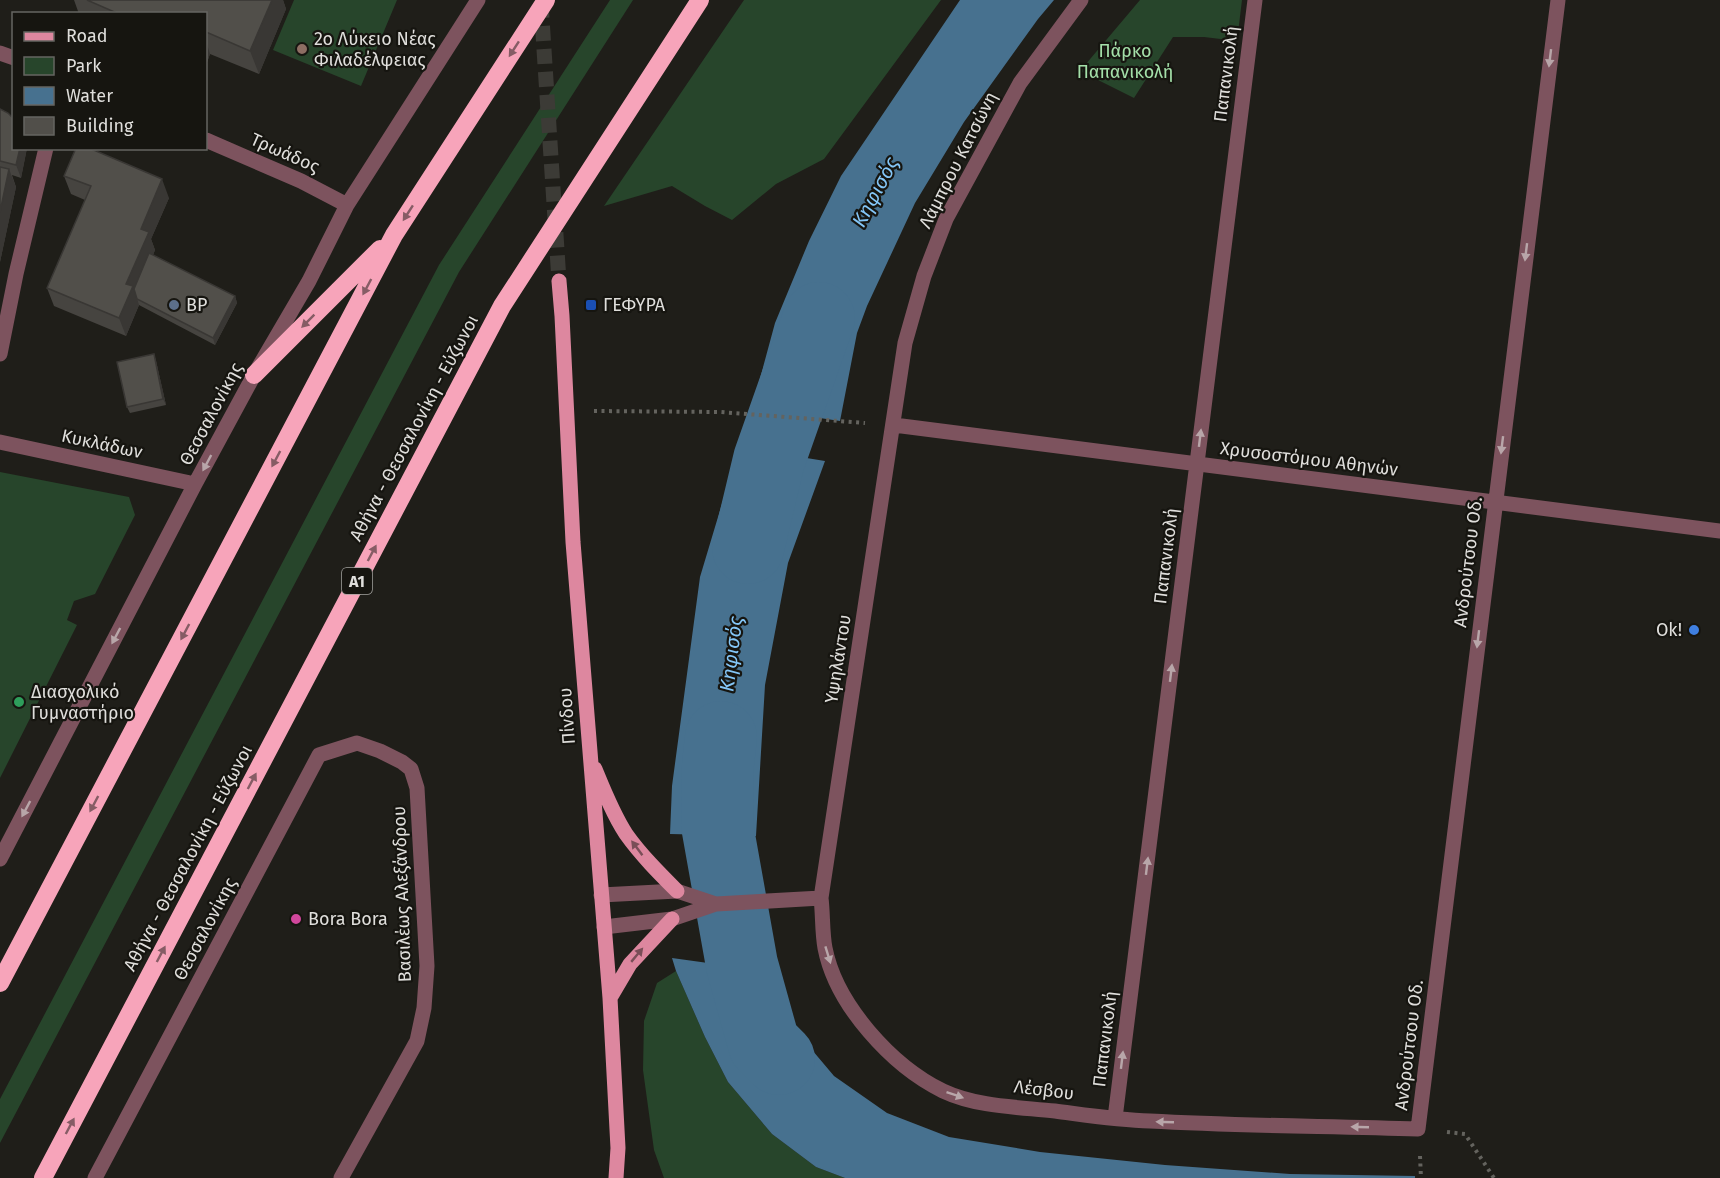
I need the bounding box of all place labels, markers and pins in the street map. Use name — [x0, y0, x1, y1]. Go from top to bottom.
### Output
place label: 2ο Λύκειο Νέας Φιλαδέλφειας — [314, 28, 436, 71]
marker: 2ο Λύκειο Νέας Φιλαδέλφειας — [295, 42, 309, 56]
place label: BP — [186, 294, 207, 316]
place label: ΓΕΦΥΡΑ — [603, 294, 666, 316]
marker: BP — [167, 298, 181, 312]
marker: ΓΕΦΥΡΑ — [584, 298, 598, 312]
place label: Ok! — [1656, 619, 1682, 641]
marker: Ok! — [1687, 623, 1701, 637]
place label: Διασχολικό Γυμναστήριο — [31, 681, 134, 724]
marker: Διασχολικό Γυμναστήριο — [12, 695, 26, 709]
place label: Bora Bora — [308, 908, 388, 930]
marker: Bora Bora — [289, 912, 303, 926]

